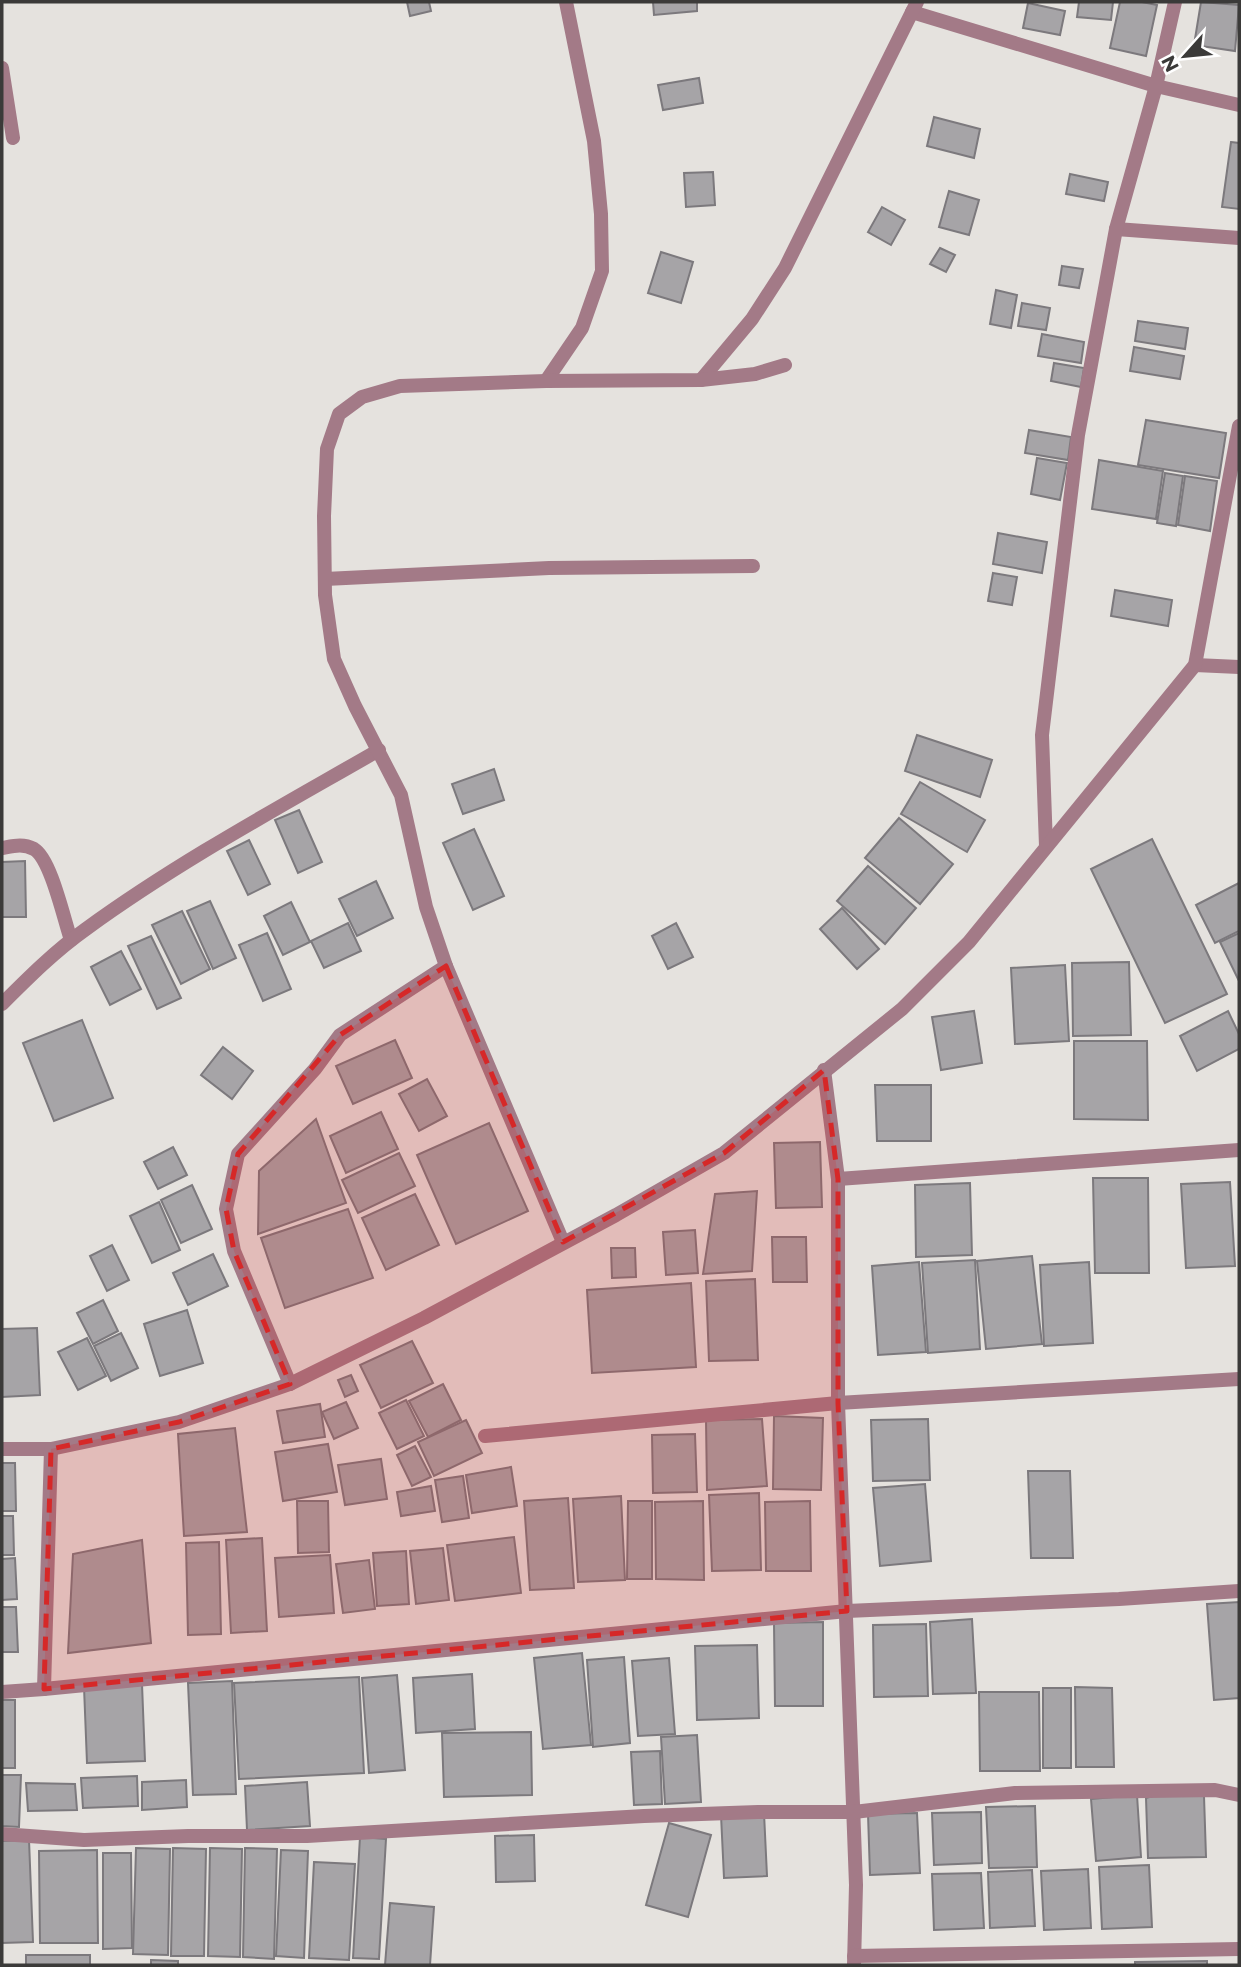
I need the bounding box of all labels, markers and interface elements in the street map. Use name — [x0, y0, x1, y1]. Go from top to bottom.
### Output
north arrow — [1150, 21, 1220, 91]
text: N — [1157, 51, 1184, 76]

